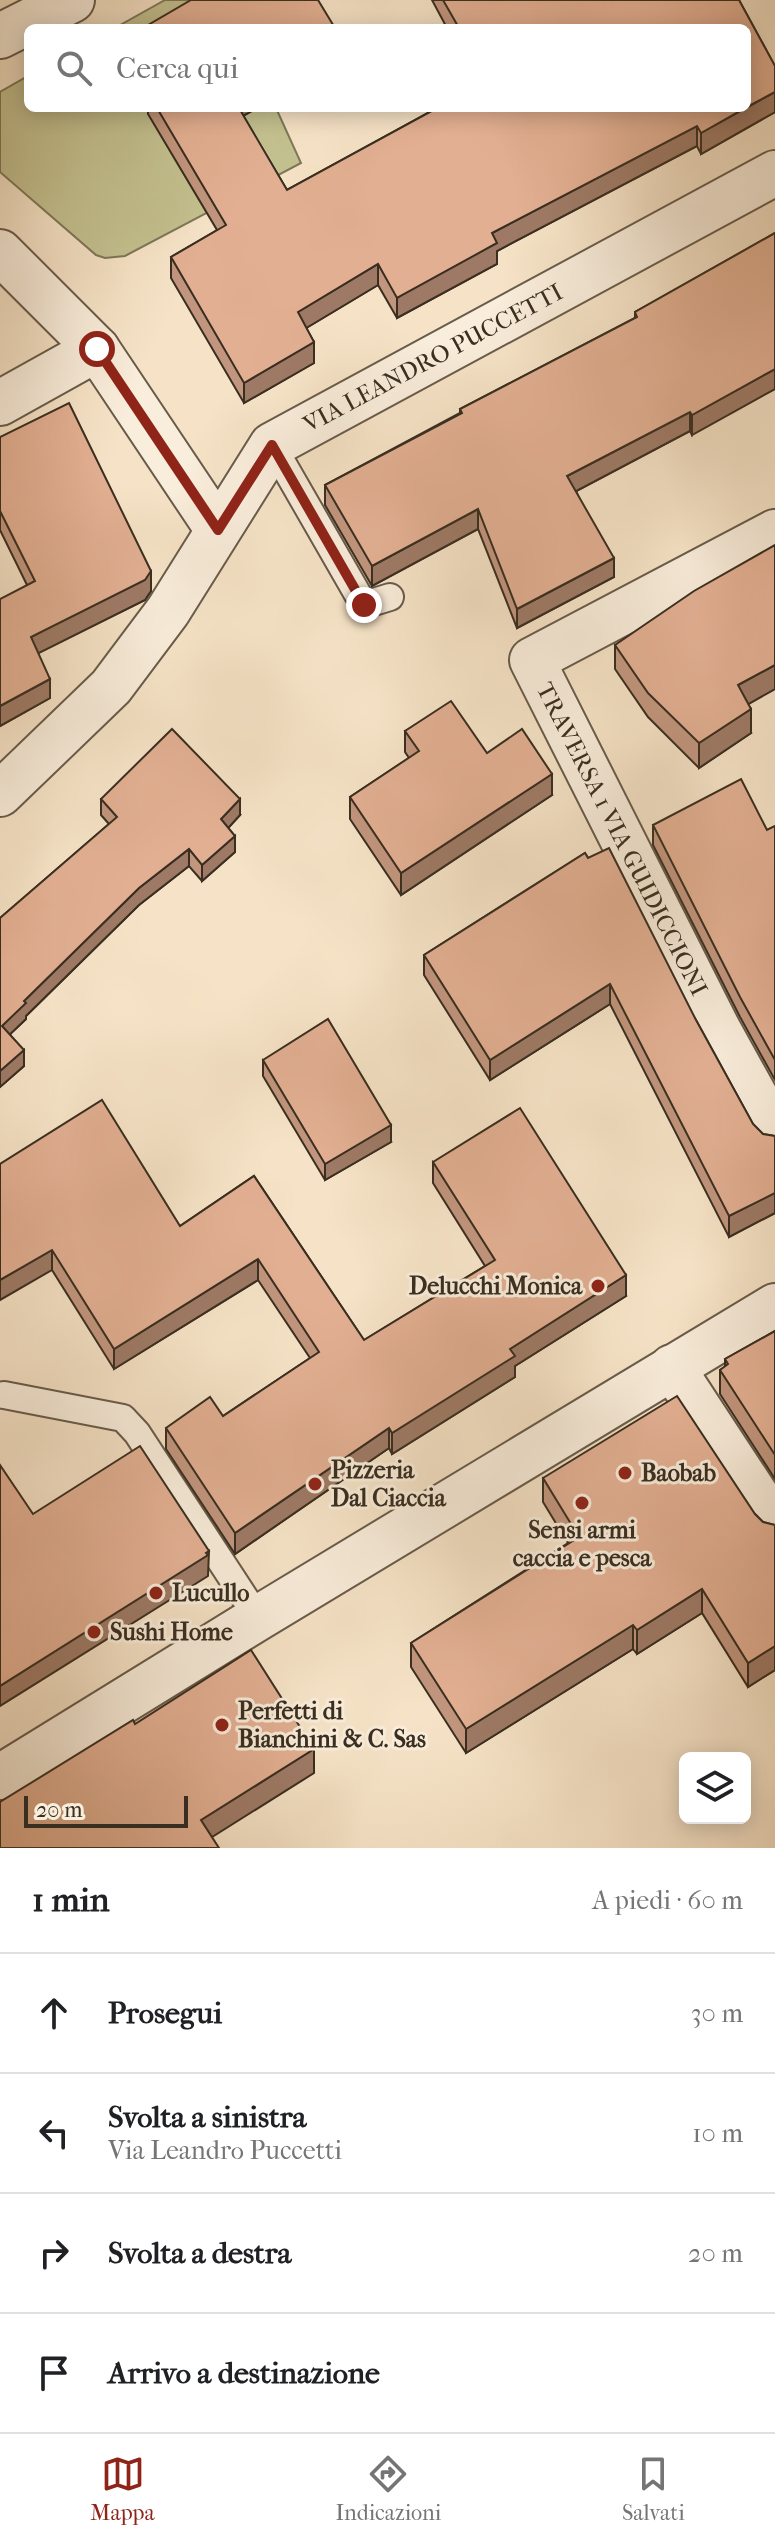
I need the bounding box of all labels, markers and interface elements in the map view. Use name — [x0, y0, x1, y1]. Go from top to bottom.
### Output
search box — [24, 24, 751, 112]
icon: search — [52, 46, 96, 90]
text: Cerca qui — [116, 51, 239, 86]
street label: VIA LEANDRO PUCCETTI — [298, 278, 567, 439]
route start — [79, 331, 115, 367]
route end — [346, 587, 382, 623]
street label: TRAVERSA 1 VIA GUIDICCIONI — [531, 678, 713, 1000]
place label: Delucchi Monica — [409, 1272, 583, 1300]
marker: Delucchi Monica — [589, 1277, 607, 1295]
place label: Pizzeria Dal Ciaccia — [331, 1456, 447, 1512]
place label: Baobab — [641, 1459, 716, 1487]
marker: Baobab — [616, 1464, 634, 1482]
marker: Pizzeria Dal Ciaccia — [306, 1475, 324, 1493]
marker: Sensi armi caccia e pesca — [573, 1494, 591, 1512]
place label: Sensi armi caccia e pesca — [513, 1516, 652, 1572]
place label: Lucullo — [172, 1579, 249, 1607]
marker: Lucullo — [147, 1584, 165, 1602]
place label: Sushi Home — [110, 1618, 233, 1646]
marker: Sushi Home — [85, 1623, 103, 1641]
place label: Perfetti di Bianchini & C. Sas — [238, 1697, 426, 1753]
marker: Perfetti di Bianchini & C. Sas — [213, 1716, 231, 1734]
map controls — [679, 1752, 751, 1824]
button: layers — [679, 1752, 751, 1824]
scale bar — [24, 1792, 188, 1828]
text: 20 m — [36, 1797, 82, 1823]
text: 1 min — [32, 1880, 109, 1920]
text: A piedi · 60 m — [592, 1885, 743, 1916]
icon: ahead — [32, 1991, 76, 2035]
text: Prosegui — [108, 1996, 222, 2031]
text: 30 m — [691, 1998, 743, 2029]
text: Svolta a sinistra — [108, 2100, 306, 2135]
icon: left — [32, 2111, 76, 2155]
text: 10 m — [692, 2118, 743, 2149]
text: Via Leandro Puccetti — [108, 2135, 342, 2166]
icon: right — [32, 2231, 76, 2275]
text: Svolta a destra — [108, 2236, 291, 2271]
text: 20 m — [688, 2238, 743, 2269]
icon: arrive — [32, 2351, 76, 2395]
text: Arrivo a destinazione — [108, 2356, 380, 2391]
tab: Mappa — [90, 2452, 155, 2526]
tab: Indicazioni — [335, 2452, 441, 2526]
tab: Salvati — [622, 2452, 685, 2526]

